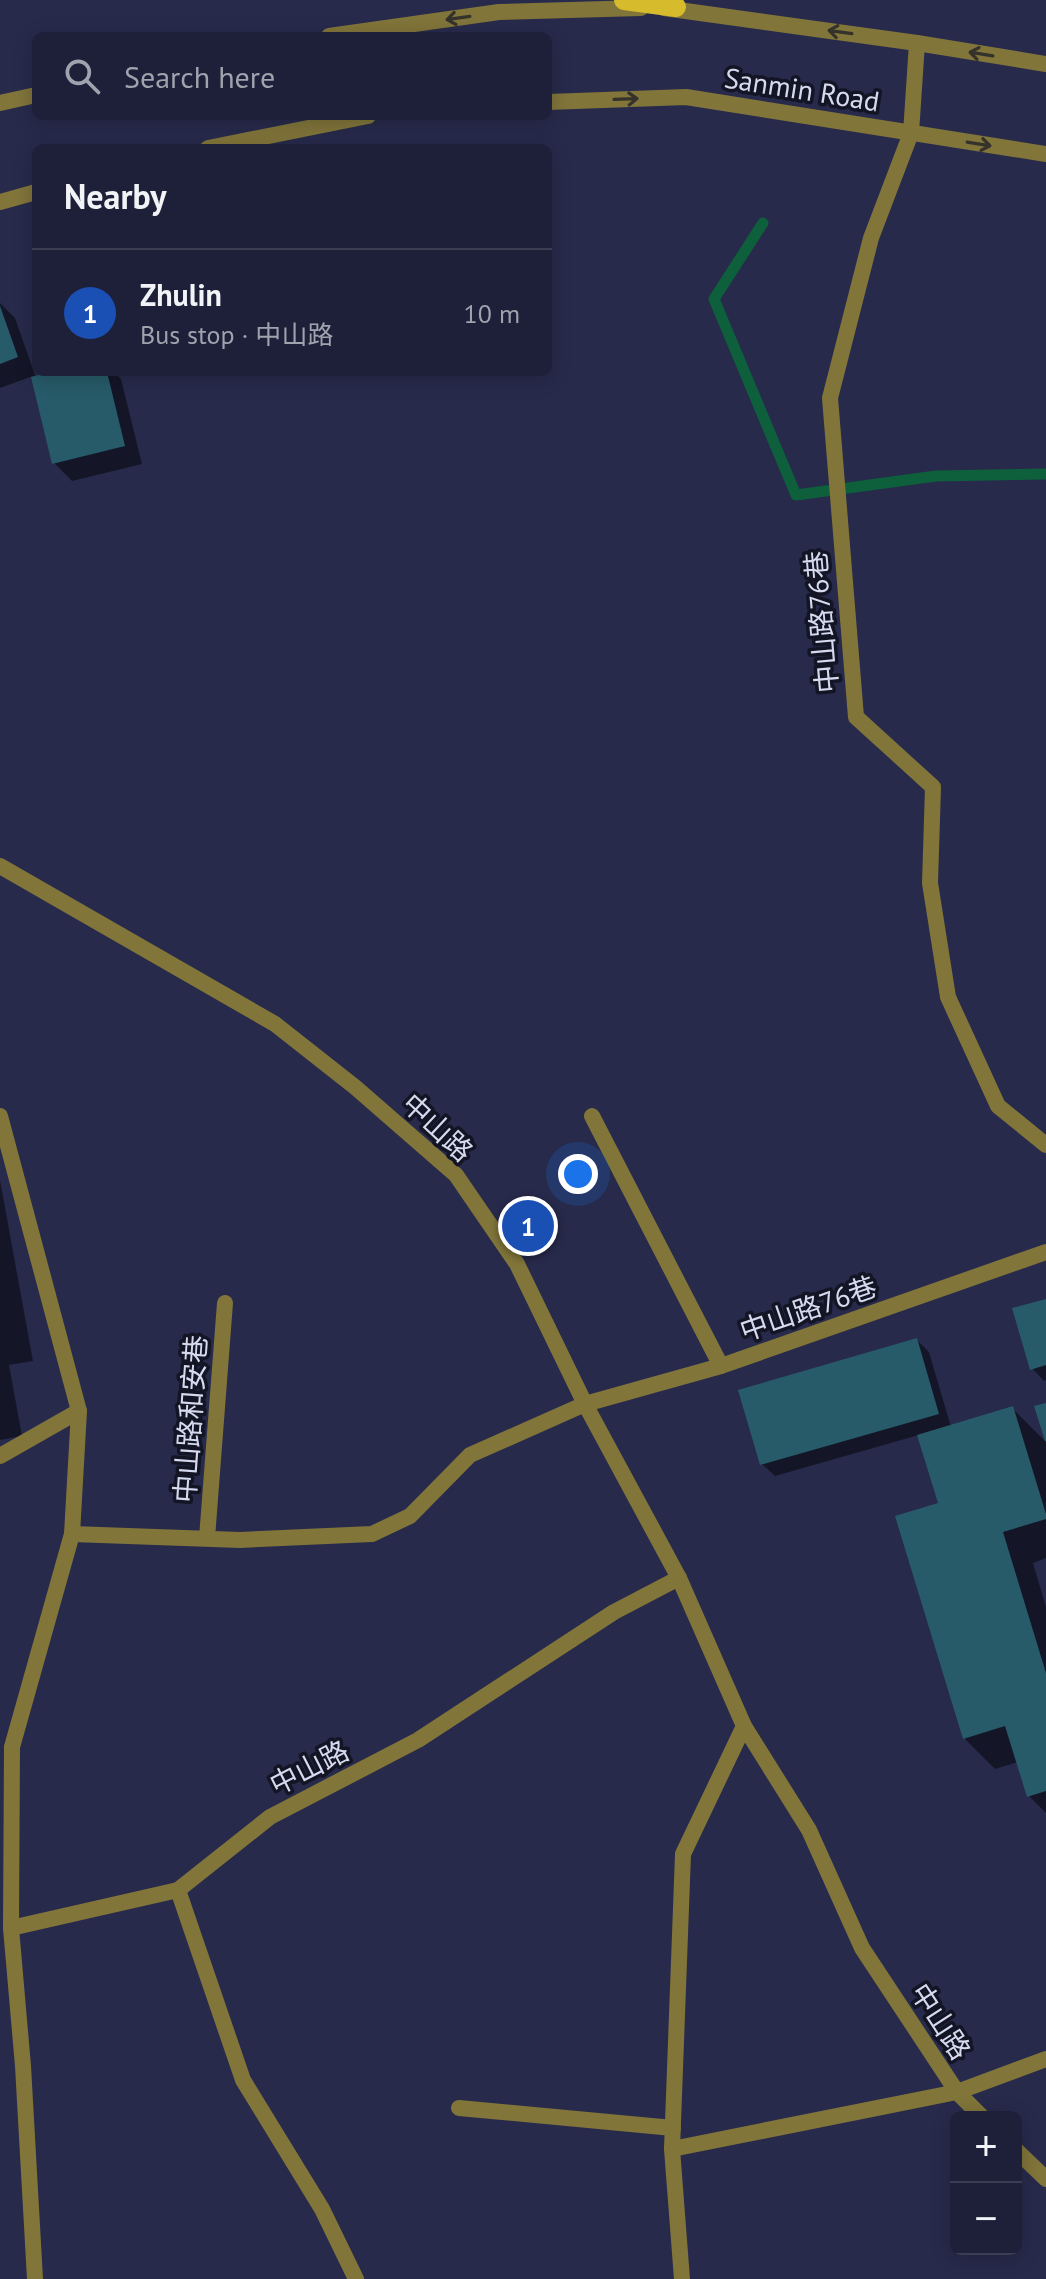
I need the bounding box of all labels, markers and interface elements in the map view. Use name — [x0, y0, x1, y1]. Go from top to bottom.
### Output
one-way arrow — [446, 11, 471, 26]
one-way arrow — [828, 23, 853, 38]
search box — [32, 32, 552, 120]
one-way arrow — [969, 45, 995, 60]
icon: search — [60, 54, 104, 98]
text: Search here — [124, 57, 275, 96]
street label: Sanmin Road — [722, 58, 882, 120]
one-way arrow — [612, 92, 639, 107]
one-way arrow — [965, 137, 991, 152]
text: Nearby — [64, 174, 166, 218]
text: Zhulin — [140, 275, 222, 314]
text: 1 — [83, 297, 97, 330]
text: 10 m — [464, 297, 520, 330]
text: Bus stop · 中山路 — [140, 318, 333, 351]
street label: 中山路76巷 — [796, 549, 846, 695]
street label: 中山路 — [395, 1085, 481, 1169]
your location — [558, 1154, 598, 1194]
pin: 1 — [502, 1196, 554, 1256]
street label: 中山路76巷 — [735, 1267, 881, 1349]
street label: 中山路和安巷 — [166, 1334, 214, 1504]
street label: 中山路 — [263, 1731, 355, 1803]
street label: 中山路 — [903, 1976, 979, 2066]
map controls — [950, 2111, 1022, 2255]
button: + — [950, 2111, 1022, 2183]
button: − — [950, 2183, 1022, 2255]

